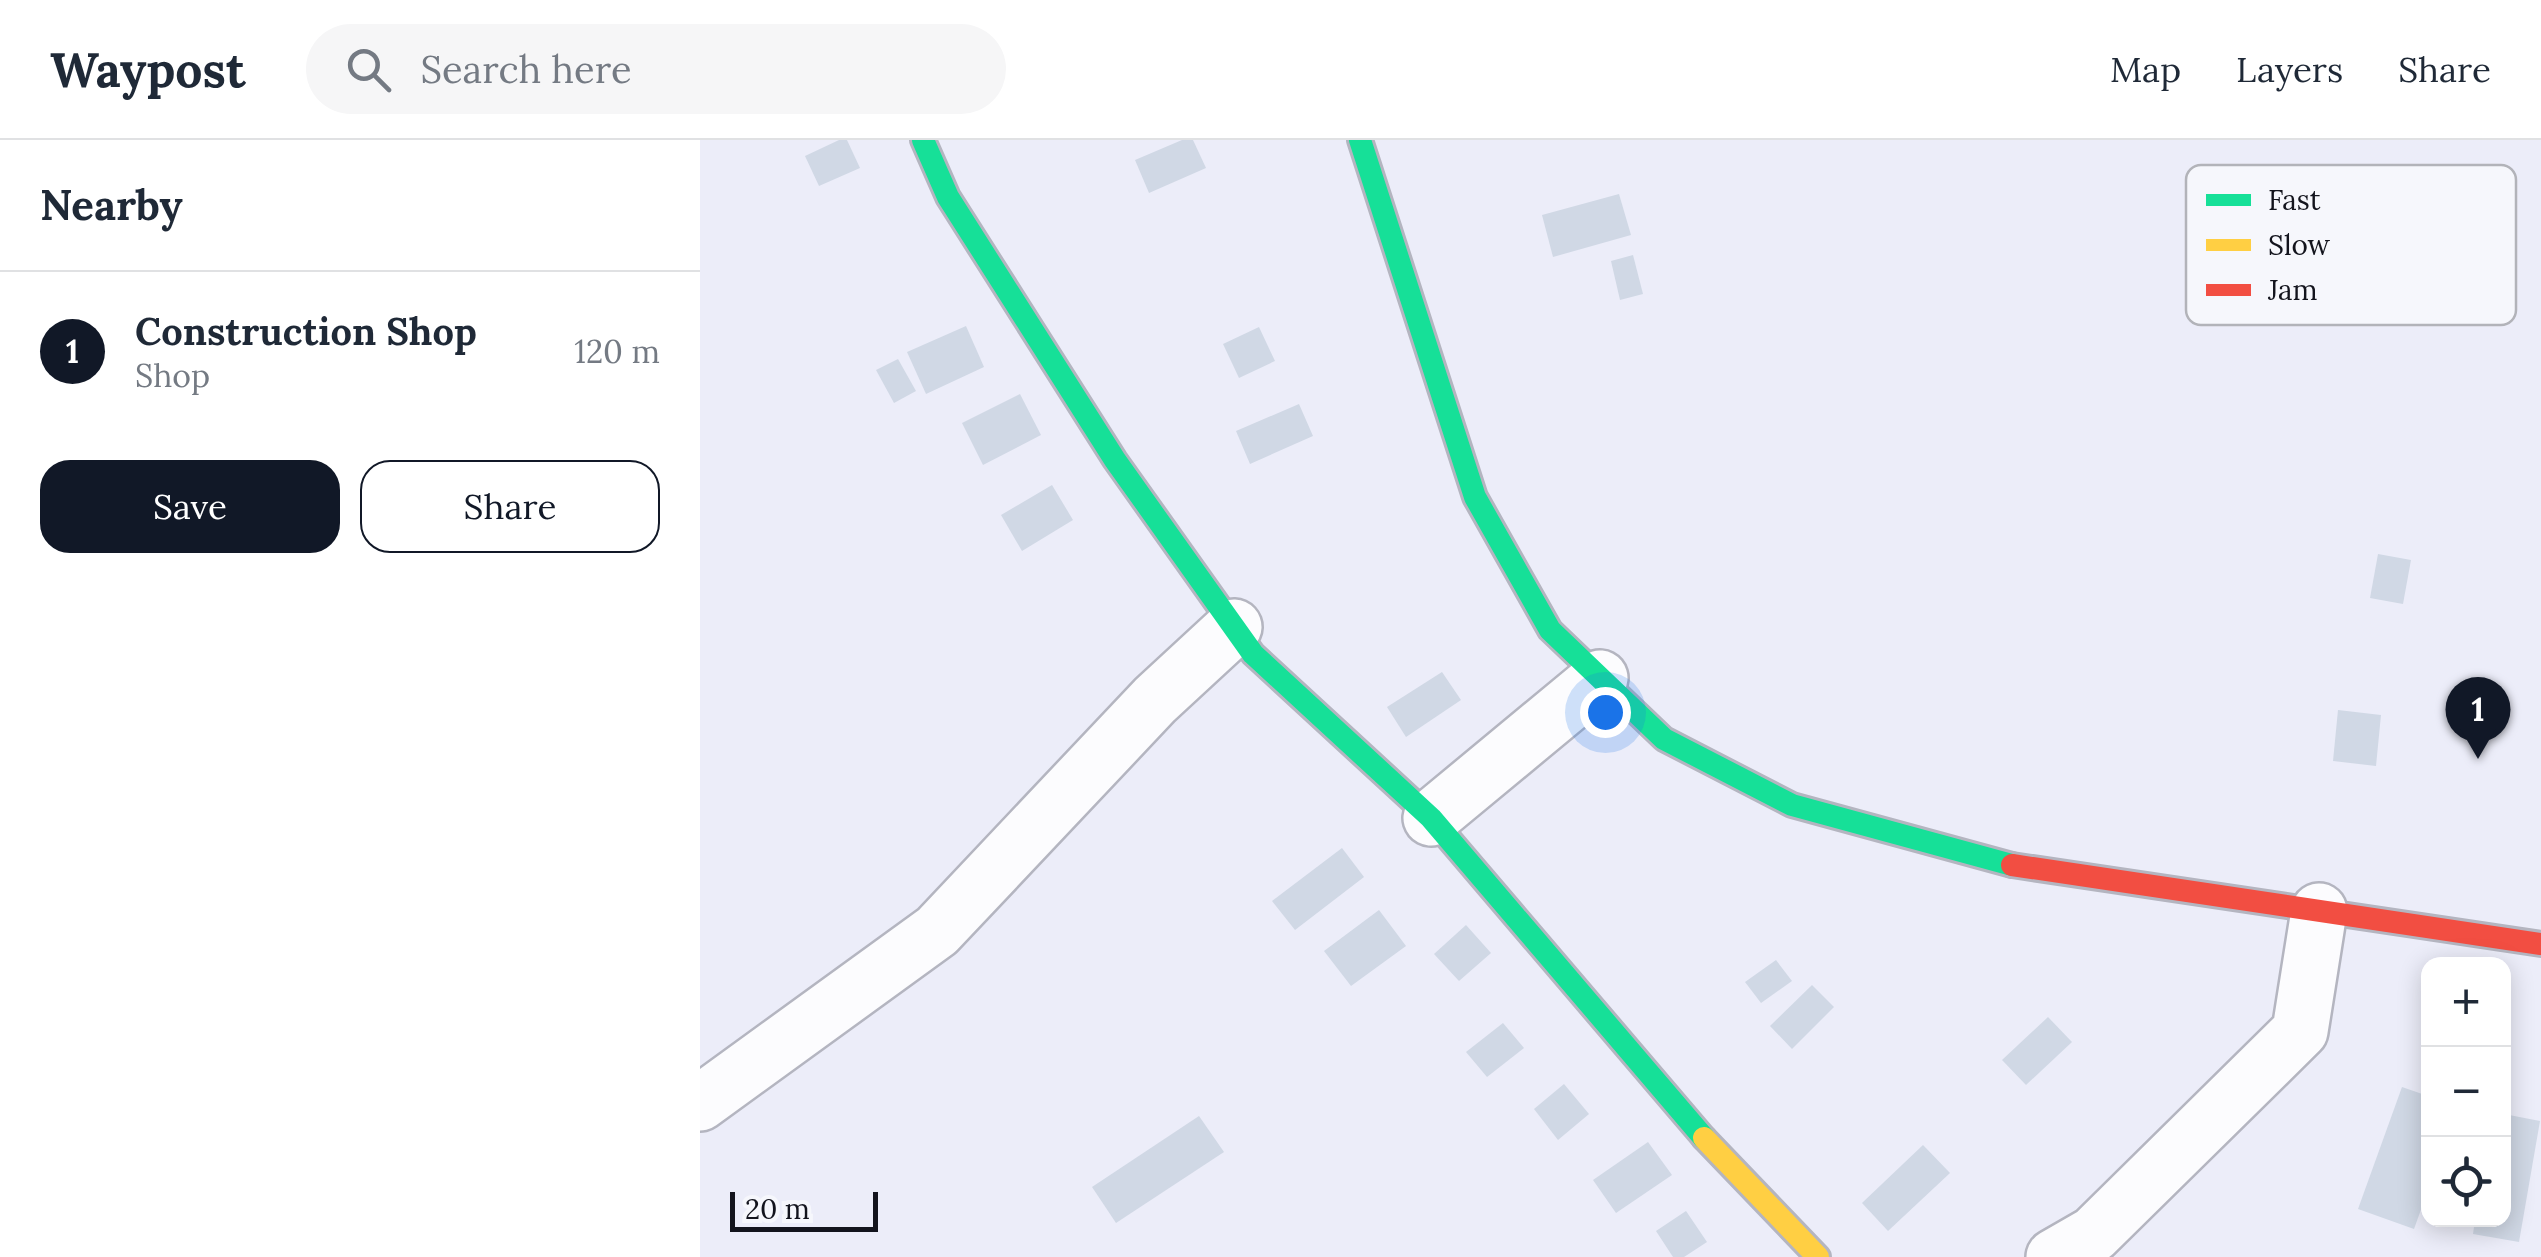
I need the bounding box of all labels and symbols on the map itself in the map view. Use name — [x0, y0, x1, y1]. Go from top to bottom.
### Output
legend — [2186, 165, 2516, 325]
text: Fast — [2268, 182, 2321, 218]
text: Slow — [2268, 227, 2331, 263]
text: Jam — [2267, 272, 2318, 308]
pin: 1 — [2446, 676, 2510, 759]
your location — [1580, 687, 1631, 738]
scale bar — [730, 1187, 878, 1232]

